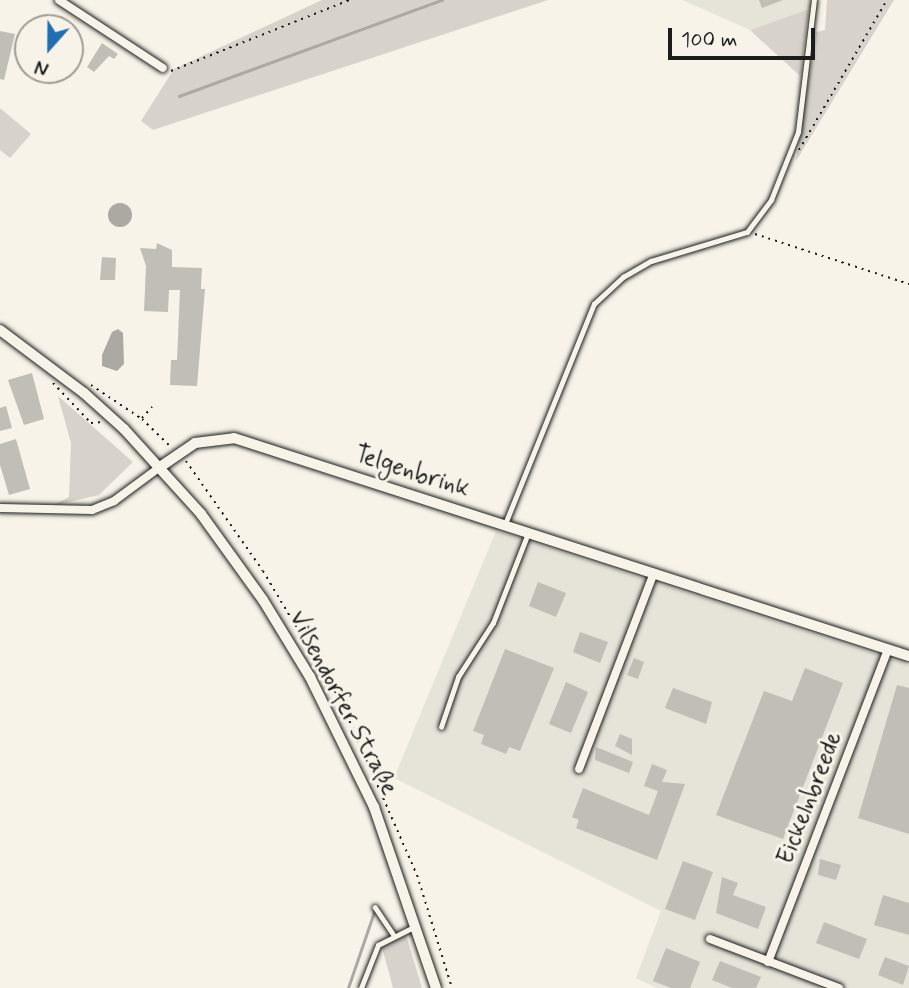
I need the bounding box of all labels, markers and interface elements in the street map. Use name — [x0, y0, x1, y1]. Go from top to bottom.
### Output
north arrow — [14, 14, 84, 84]
scale bar — [671, 14, 818, 58]
text: 100 m — [681, 26, 737, 54]
text: N — [32, 53, 52, 81]
street label: Telgenbrink — [351, 440, 473, 504]
street label: Vilsendorfer Straße — [283, 608, 403, 798]
street label: Eickelnbreede — [771, 728, 849, 868]

